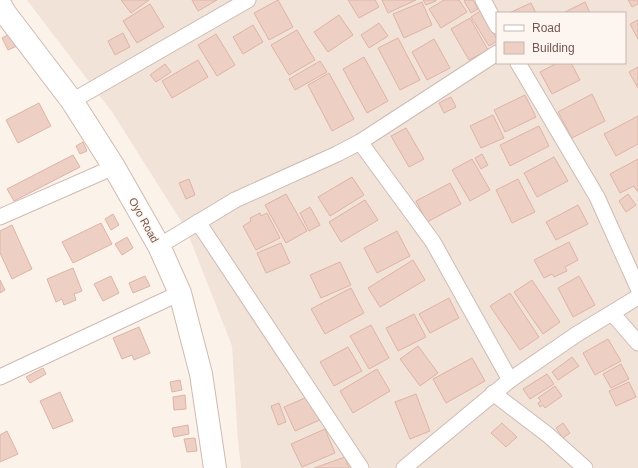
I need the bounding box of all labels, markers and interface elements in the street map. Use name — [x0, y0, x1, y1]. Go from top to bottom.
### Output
legend — [496, 12, 626, 64]
text: Road — [532, 21, 561, 35]
text: Building — [532, 41, 575, 55]
street label: Oyo Road — [127, 195, 161, 245]

